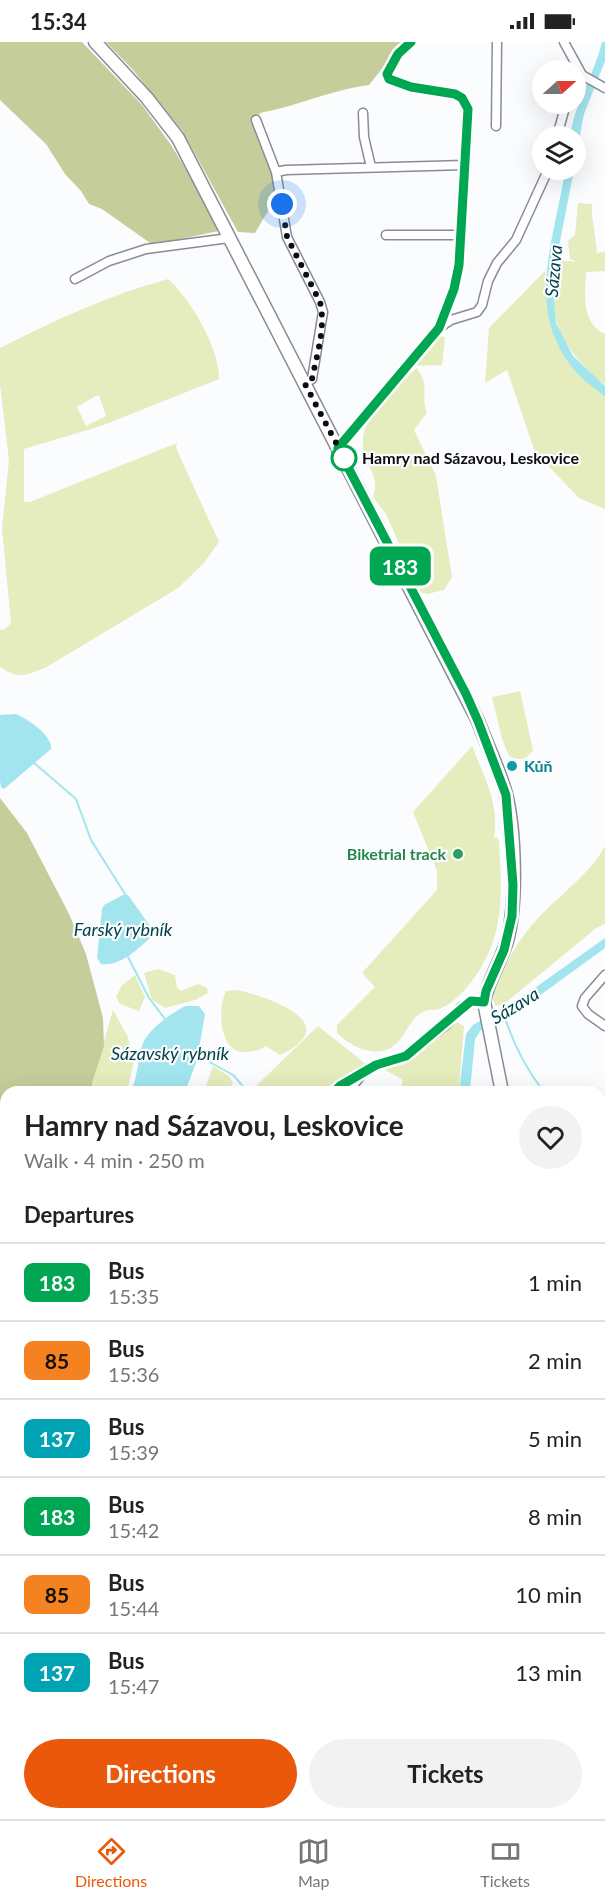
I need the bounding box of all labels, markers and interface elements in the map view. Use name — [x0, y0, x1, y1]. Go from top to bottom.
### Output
text: 15:34 — [30, 8, 87, 35]
north arrow — [532, 60, 586, 114]
map controls — [532, 60, 586, 180]
button: layers — [532, 126, 586, 180]
your location — [267, 189, 297, 219]
water label: Sázava — [540, 244, 566, 298]
marker: Hamry nad Sázavou, Leskovice — [331, 445, 357, 471]
place label: Hamry nad Sázavou, Leskovice — [362, 448, 579, 467]
line badge: 183 — [366, 546, 434, 586]
text: 183 — [382, 554, 418, 579]
place label: Kůň — [524, 756, 553, 775]
marker: Kůň — [505, 759, 519, 773]
place label: Biketrial track — [347, 844, 446, 863]
marker: Biketrial track — [451, 847, 465, 861]
water label: Farský rybník — [74, 918, 173, 940]
water label: Sázava — [486, 982, 543, 1028]
water label: Sázavský rybník — [111, 1042, 230, 1064]
button: heart — [519, 1106, 582, 1169]
text: Hamry nad Sázavou, Leskovice — [24, 1108, 404, 1142]
text: Walk · 4 min · 250 m — [24, 1148, 205, 1172]
text: Departures — [24, 1201, 134, 1228]
text: Bus — [108, 1257, 144, 1284]
text: 1 min — [528, 1269, 582, 1296]
text: 183 — [39, 1270, 75, 1295]
text: 15:35 — [108, 1284, 159, 1308]
text: Bus — [108, 1335, 144, 1362]
text: 2 min — [528, 1347, 582, 1374]
text: 85 — [45, 1348, 69, 1373]
text: 15:36 — [108, 1362, 159, 1386]
text: Bus — [108, 1413, 144, 1440]
text: 5 min — [528, 1425, 582, 1452]
text: 137 — [39, 1426, 75, 1451]
text: 15:39 — [108, 1440, 159, 1464]
text: Bus — [108, 1491, 144, 1518]
text: 8 min — [528, 1503, 582, 1530]
text: 183 — [39, 1504, 75, 1529]
text: 15:42 — [108, 1518, 159, 1542]
text: Bus — [108, 1569, 144, 1596]
text: 10 min — [515, 1581, 582, 1608]
text: 85 — [45, 1582, 69, 1607]
text: 15:44 — [108, 1596, 159, 1620]
text: Bus — [108, 1647, 144, 1674]
text: 13 min — [515, 1659, 582, 1686]
text: 137 — [39, 1660, 75, 1685]
text: 15:47 — [108, 1674, 159, 1698]
button: Directions — [24, 1739, 297, 1808]
button: Tickets — [309, 1739, 582, 1808]
tab: Directions — [75, 1835, 147, 1890]
tab: Map — [297, 1835, 330, 1890]
tab: Tickets — [480, 1835, 530, 1890]

